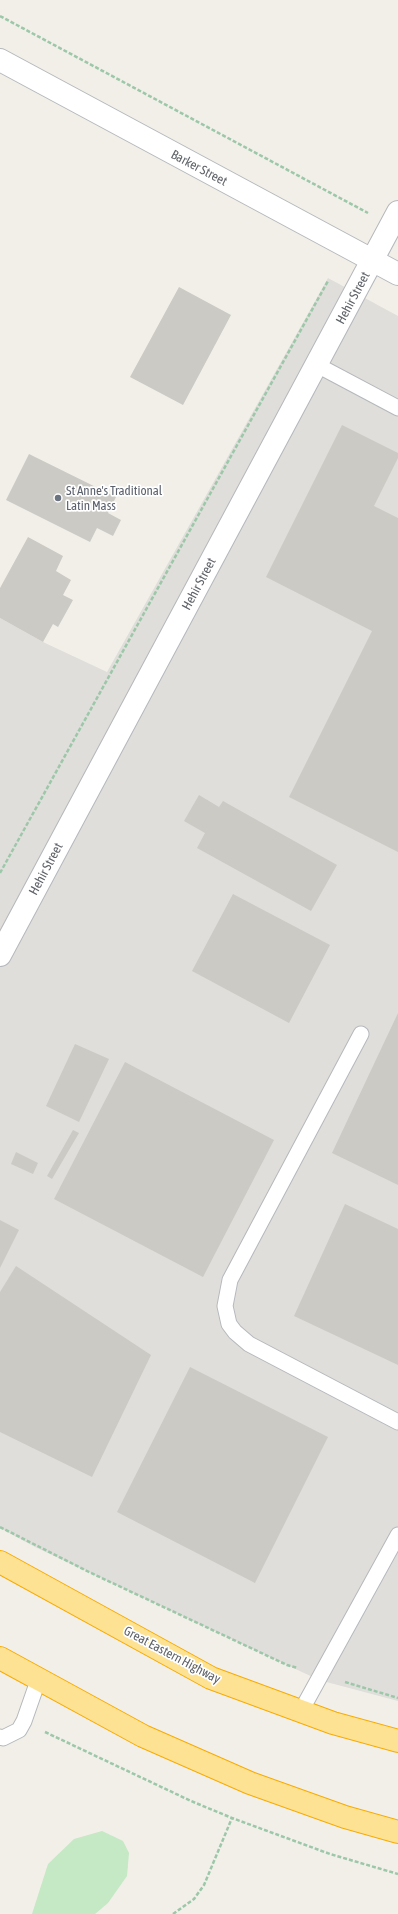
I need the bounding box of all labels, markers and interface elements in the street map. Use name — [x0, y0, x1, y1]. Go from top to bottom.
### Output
street label: Barker Street — [168, 147, 230, 189]
street label: Hehir Street — [333, 269, 373, 327]
place label: St Anne's Traditional Latin Mass — [66, 483, 162, 514]
marker: St Anne's Traditional Latin Mass — [53, 493, 63, 503]
street label: Hehir Street — [179, 555, 219, 613]
street label: Hehir Street — [26, 840, 66, 898]
street label: Great Eastern Highway — [121, 1623, 223, 1687]

